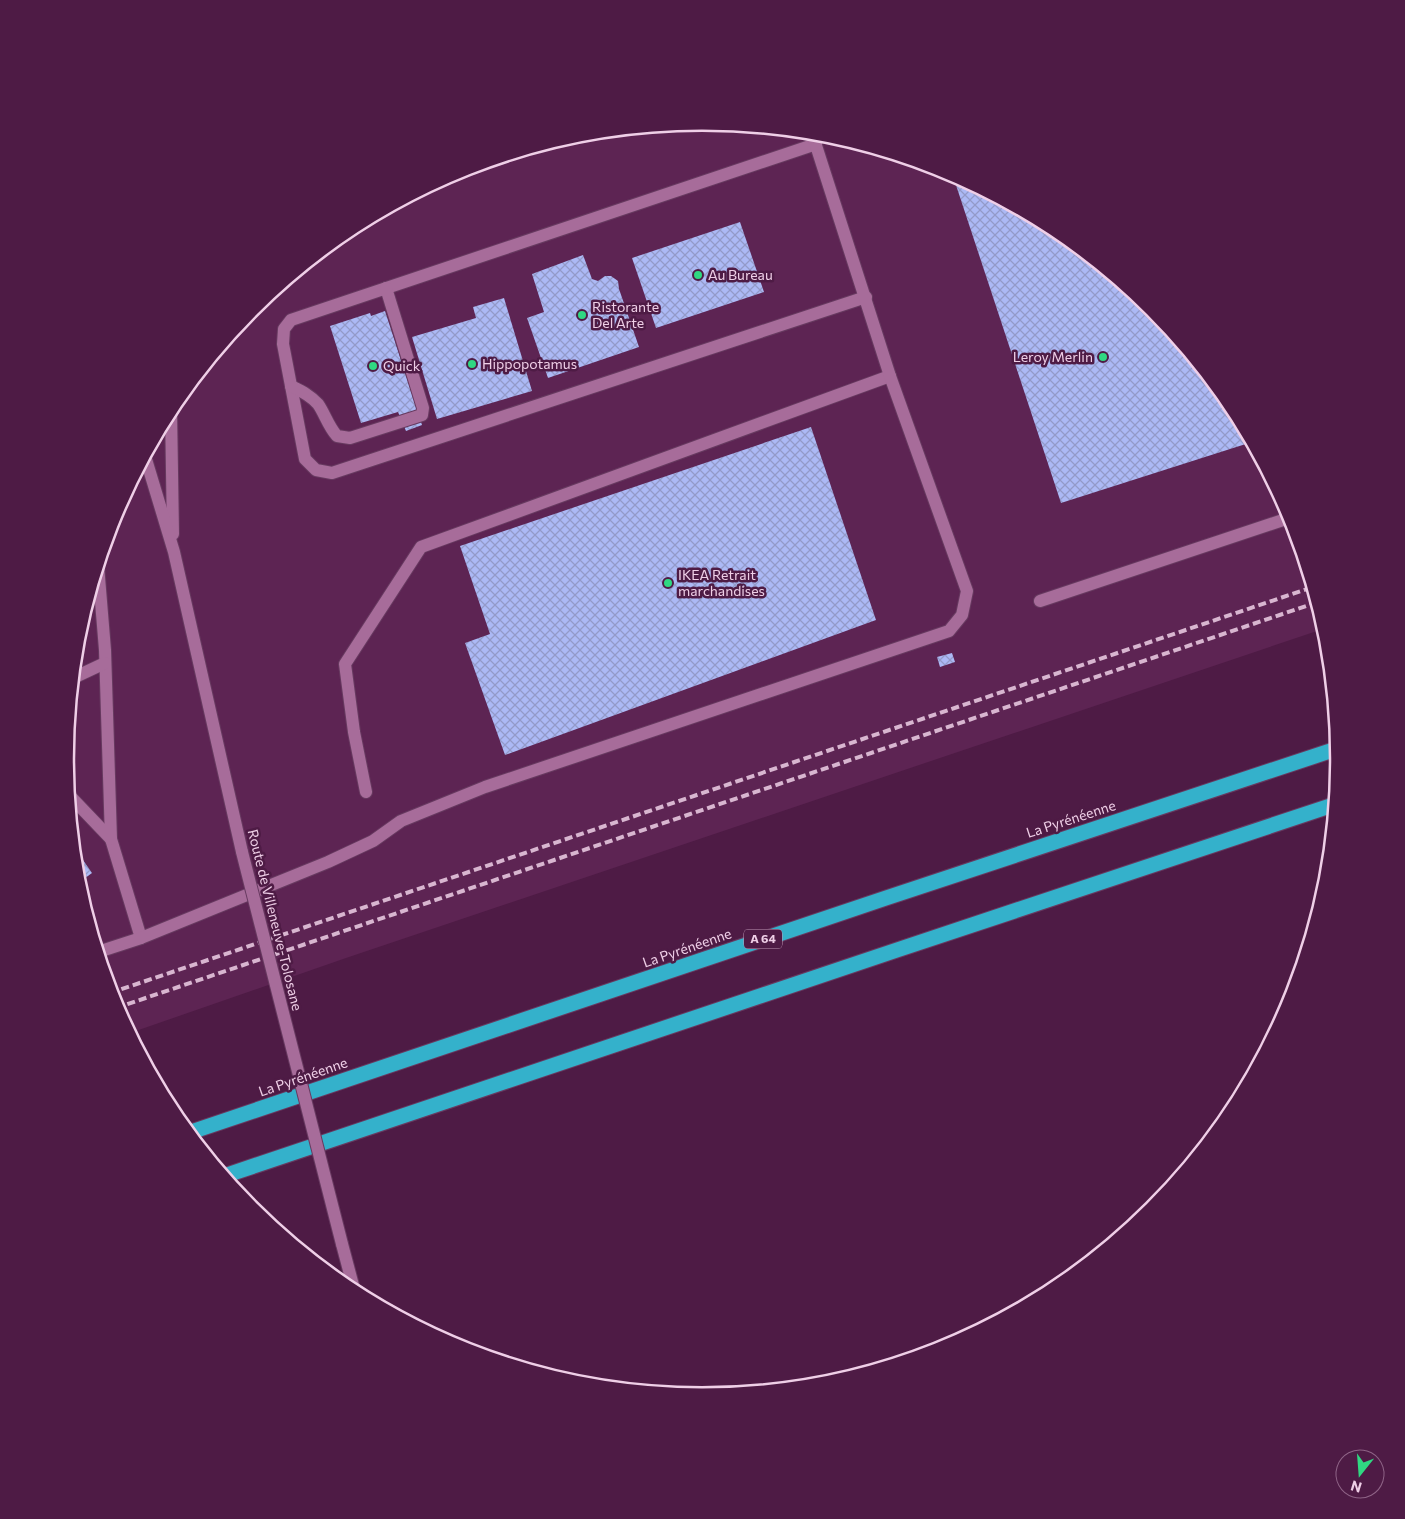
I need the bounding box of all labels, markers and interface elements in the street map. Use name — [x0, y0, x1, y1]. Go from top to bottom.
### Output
place label: Au Bureau — [708, 266, 773, 283]
marker: Au Bureau — [692, 269, 704, 281]
place label: Ristorante Del Arte — [592, 298, 659, 331]
marker: Ristorante Del Arte — [576, 309, 588, 321]
place label: Leroy Merlin — [1013, 348, 1093, 365]
marker: Leroy Merlin — [1097, 351, 1109, 363]
place label: Hippopotamus — [482, 355, 577, 372]
place label: Quick — [383, 357, 421, 374]
marker: Hippopotamus — [466, 358, 478, 370]
marker: Quick — [367, 360, 379, 372]
place label: IKEA Retrait marchandises — [678, 566, 765, 599]
marker: IKEA Retrait marchandises — [662, 577, 674, 589]
street label: La Pyrénéenne — [1024, 796, 1118, 841]
street label: Route de Villeneuve-Tolosane — [245, 827, 306, 1012]
street label: La Pyrénéenne — [640, 924, 734, 971]
road number: A 64 — [744, 930, 782, 949]
street label: La Pyrénéenne — [256, 1053, 350, 1100]
north arrow — [1335, 1449, 1385, 1499]
text: N — [1349, 1477, 1364, 1497]

